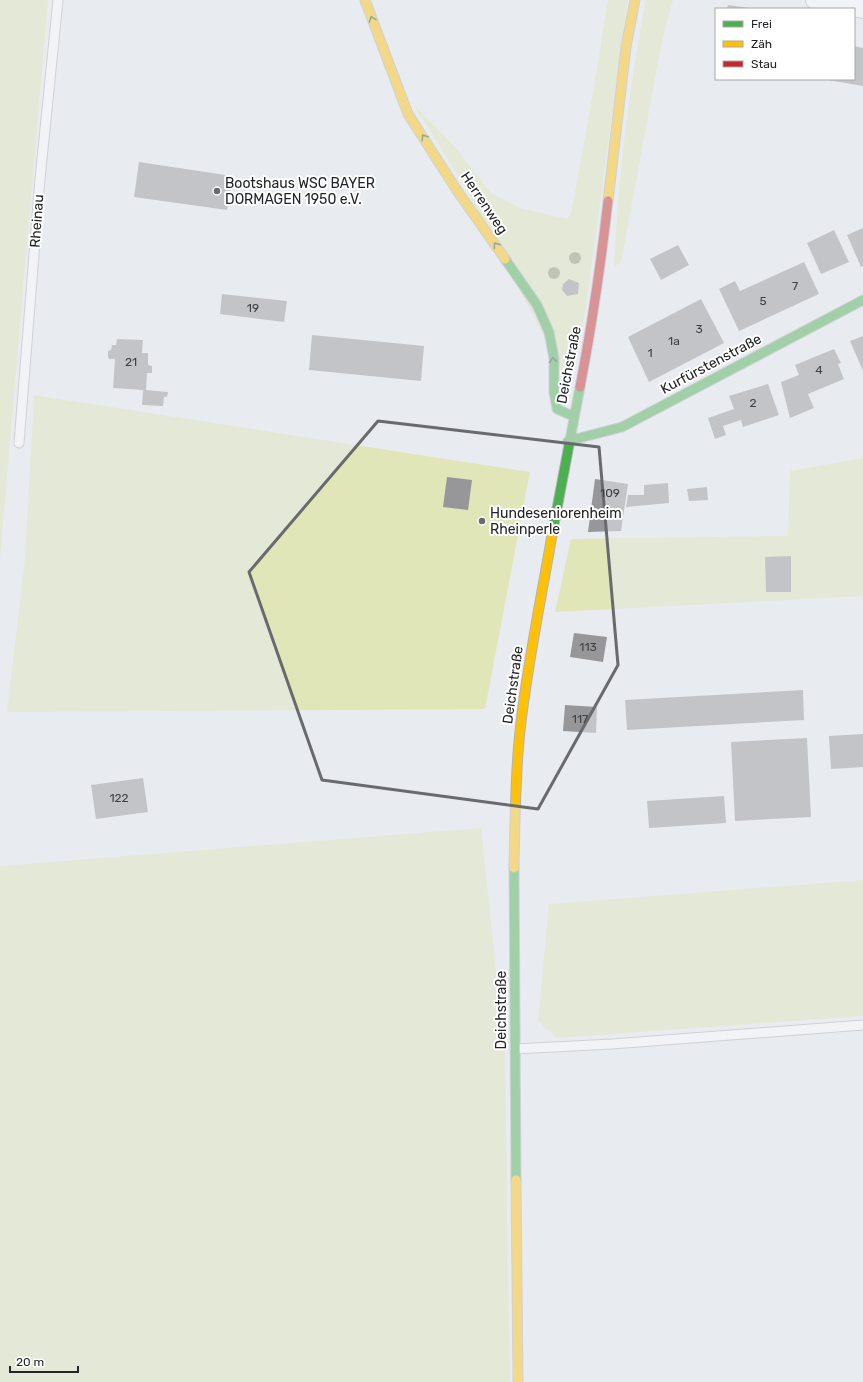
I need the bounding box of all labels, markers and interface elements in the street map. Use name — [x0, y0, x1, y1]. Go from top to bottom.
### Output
legend — [715, 8, 855, 80]
one-way arrow — [368, 15, 377, 22]
text: Frei — [751, 17, 772, 31]
text: Zäh — [751, 37, 772, 51]
text: Stau — [751, 57, 777, 71]
one-way arrow — [421, 134, 428, 141]
street label: Herrenweg — [457, 168, 511, 238]
place label: Bootshaus WSC BAYER DORMAGEN 1950 e.V. — [225, 175, 375, 208]
marker: Bootshaus WSC BAYER DORMAGEN 1950 e.V. — [212, 186, 222, 196]
street label: Rheinau — [27, 194, 47, 248]
one-way arrow — [493, 242, 501, 249]
house number: 7 — [792, 279, 798, 293]
house number: 5 — [759, 294, 767, 308]
house number: 19 — [247, 301, 259, 315]
house number: 3 — [695, 322, 703, 336]
street label: Deichstraße — [553, 325, 585, 405]
street label: Kurfürstenstraße — [658, 330, 764, 398]
house number: 1a — [668, 334, 680, 348]
house number: 1 — [647, 346, 653, 360]
house number: 21 — [125, 355, 137, 369]
one-way arrow — [549, 357, 558, 363]
house number: 4 — [815, 363, 823, 377]
house number: 2 — [749, 396, 757, 410]
house number: 109 — [600, 486, 620, 500]
place label: Hundeseniorenheim Rheinperle — [490, 505, 622, 538]
marker: Hundeseniorenheim Rheinperle — [477, 516, 487, 526]
house number: 113 — [579, 640, 597, 654]
street label: Deichstraße — [499, 645, 527, 725]
house number: 117 — [572, 712, 588, 726]
house number: 122 — [109, 791, 129, 805]
street label: Deichstraße — [493, 970, 510, 1049]
scale bar — [10, 1348, 78, 1374]
text: 20 m — [16, 1355, 44, 1369]

